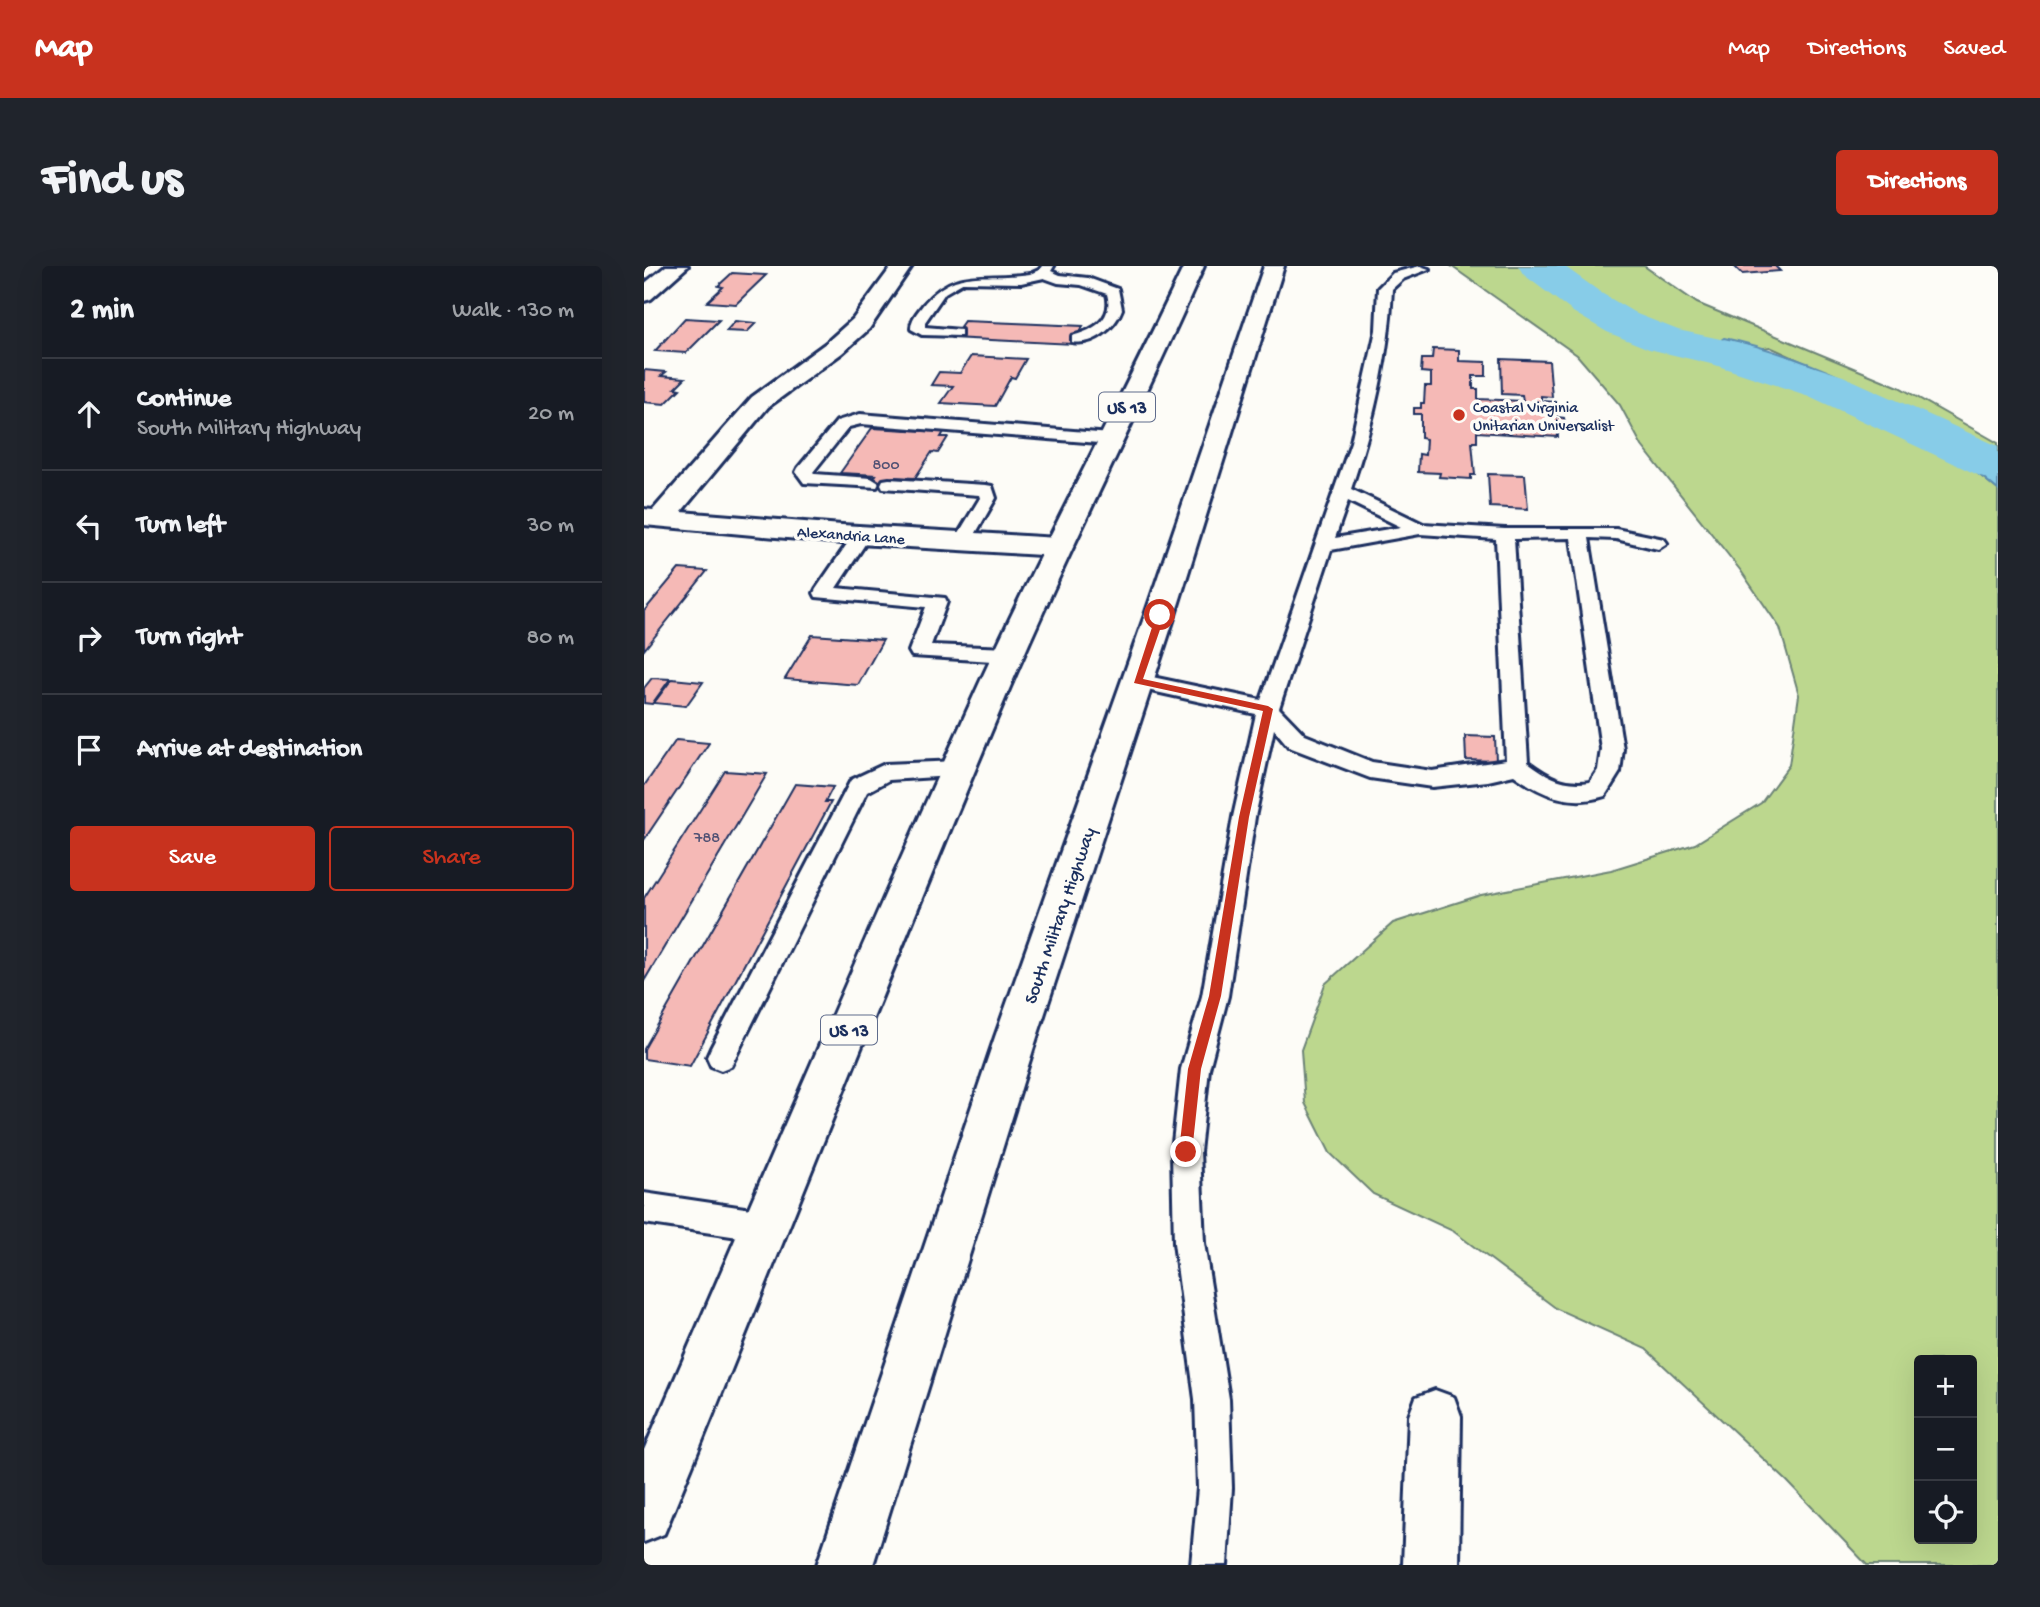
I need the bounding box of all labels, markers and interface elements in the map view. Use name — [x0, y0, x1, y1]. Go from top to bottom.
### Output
text: Map — [35, 30, 92, 68]
text: Map — [1728, 35, 1770, 64]
text: Directions — [1808, 35, 1906, 64]
text: Saved — [1944, 35, 2005, 64]
button: Directions — [1836, 150, 1998, 215]
text: Find us — [42, 153, 182, 211]
text: 2 min — [70, 294, 134, 329]
text: Walk · 130 m — [452, 298, 574, 325]
text: Continue — [137, 385, 231, 416]
road number: US 13 — [1099, 392, 1155, 422]
icon: ahead — [70, 395, 108, 433]
place label: Coastal Virginia Unitarian Universalist — [1473, 400, 1615, 437]
text: 20 m — [528, 401, 574, 428]
marker: Coastal Virginia Unitarian Universalist — [1451, 407, 1467, 423]
text: South Military Highway — [137, 416, 361, 443]
house number: 800 — [873, 457, 899, 476]
icon: left — [70, 507, 108, 545]
text: Turn left — [137, 511, 225, 542]
text: 30 m — [527, 513, 574, 540]
street label: Alexandria Lane — [796, 524, 906, 551]
route start — [1144, 599, 1175, 630]
icon: right — [70, 619, 108, 657]
text: Turn right — [137, 623, 241, 654]
text: 80 m — [527, 625, 574, 652]
icon: arrive — [70, 731, 108, 769]
text: Arrive at destination — [137, 735, 362, 766]
street label: South Military Highway — [1020, 824, 1103, 1007]
button: Save — [70, 826, 315, 891]
button: Share — [329, 826, 574, 891]
house number: 788 — [693, 830, 720, 849]
road number: US 13 — [821, 1016, 877, 1044]
route end — [1170, 1136, 1201, 1167]
map controls — [1914, 1355, 1977, 1544]
button: + — [1914, 1355, 1977, 1418]
button: − — [1914, 1418, 1977, 1481]
button: locate — [1914, 1481, 1977, 1544]

